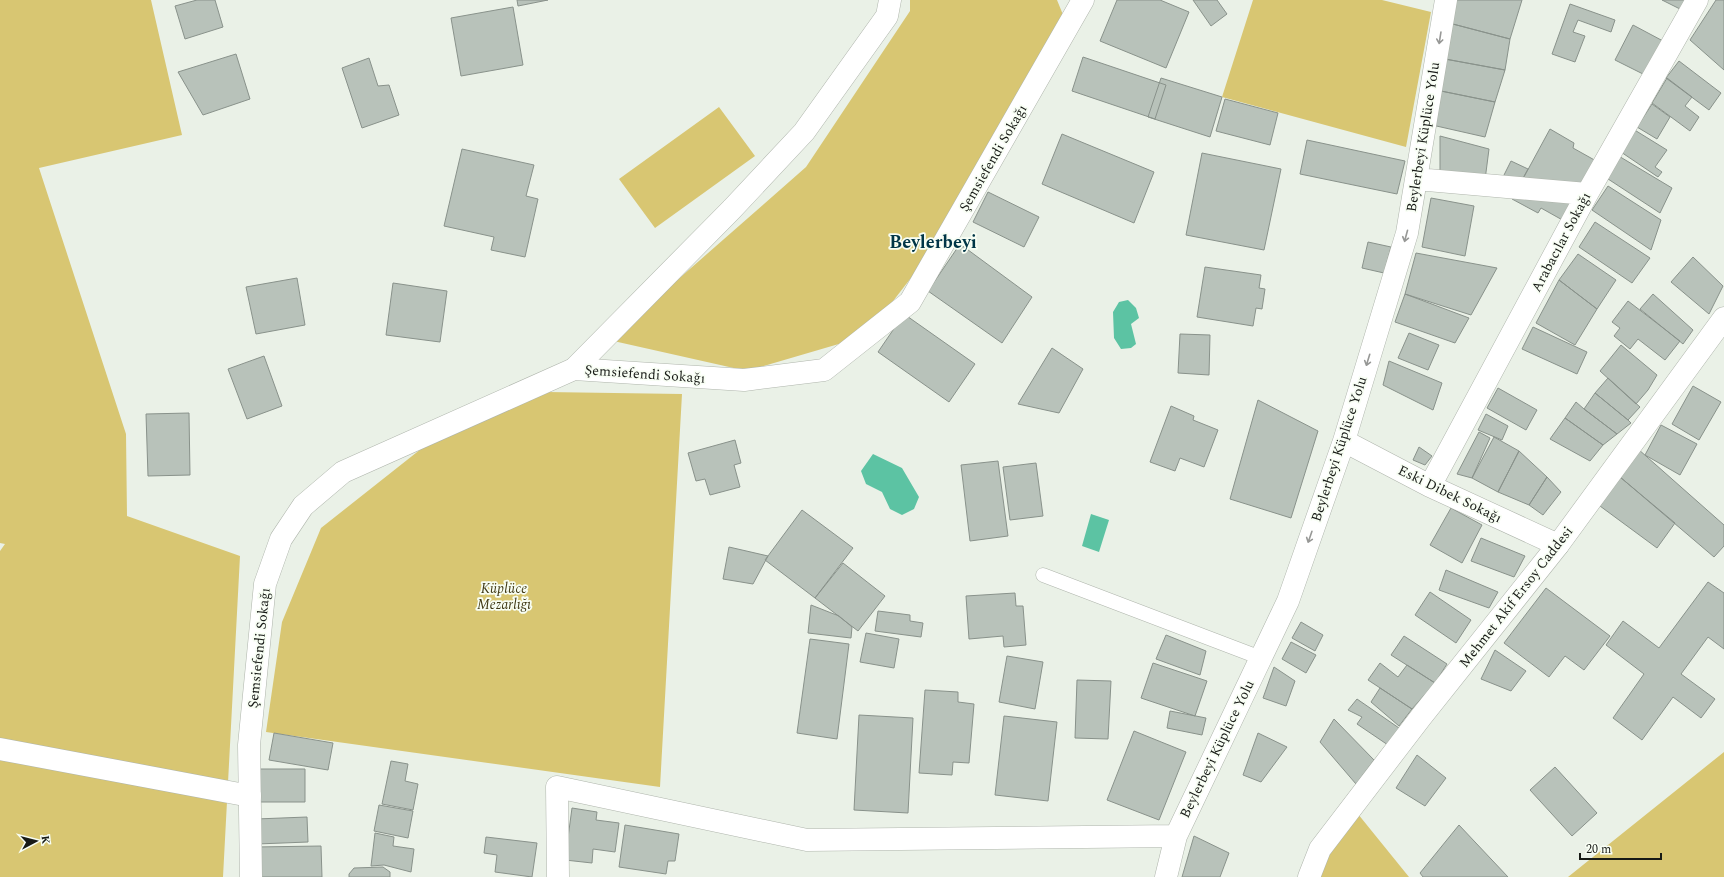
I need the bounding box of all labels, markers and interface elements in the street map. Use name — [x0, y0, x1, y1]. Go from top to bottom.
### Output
one-way arrow — [1435, 32, 1443, 45]
street label: Beylerbeyi Küplüce Yolu — [1401, 60, 1445, 213]
street label: Şemsiefendi Sokağı — [954, 100, 1032, 216]
street label: Arabacılar Sokağı — [1526, 188, 1596, 296]
district label: Beylerbeyi — [889, 229, 977, 256]
one-way arrow — [1402, 229, 1409, 242]
one-way arrow — [1364, 354, 1372, 366]
street label: Şemsiefendi Sokağı — [584, 359, 706, 389]
street label: Beylerbeyi Küplüce Yolu — [1306, 374, 1372, 524]
street label: Eski Dibek Sokağı — [1394, 460, 1506, 528]
street label: Mehmet Akif Ersoy Caddesi — [1454, 522, 1578, 672]
one-way arrow — [1306, 530, 1314, 542]
park label: Küplüce Mezarlığı — [477, 578, 531, 615]
street label: Şemsiefendi Sokağı — [242, 587, 276, 709]
street label: Beylerbeyi Küplüce Yolu — [1174, 676, 1260, 822]
north arrow — [16, 821, 56, 861]
text: K — [36, 835, 54, 846]
scale bar — [1580, 835, 1661, 861]
text: 20 m — [1586, 840, 1611, 859]

